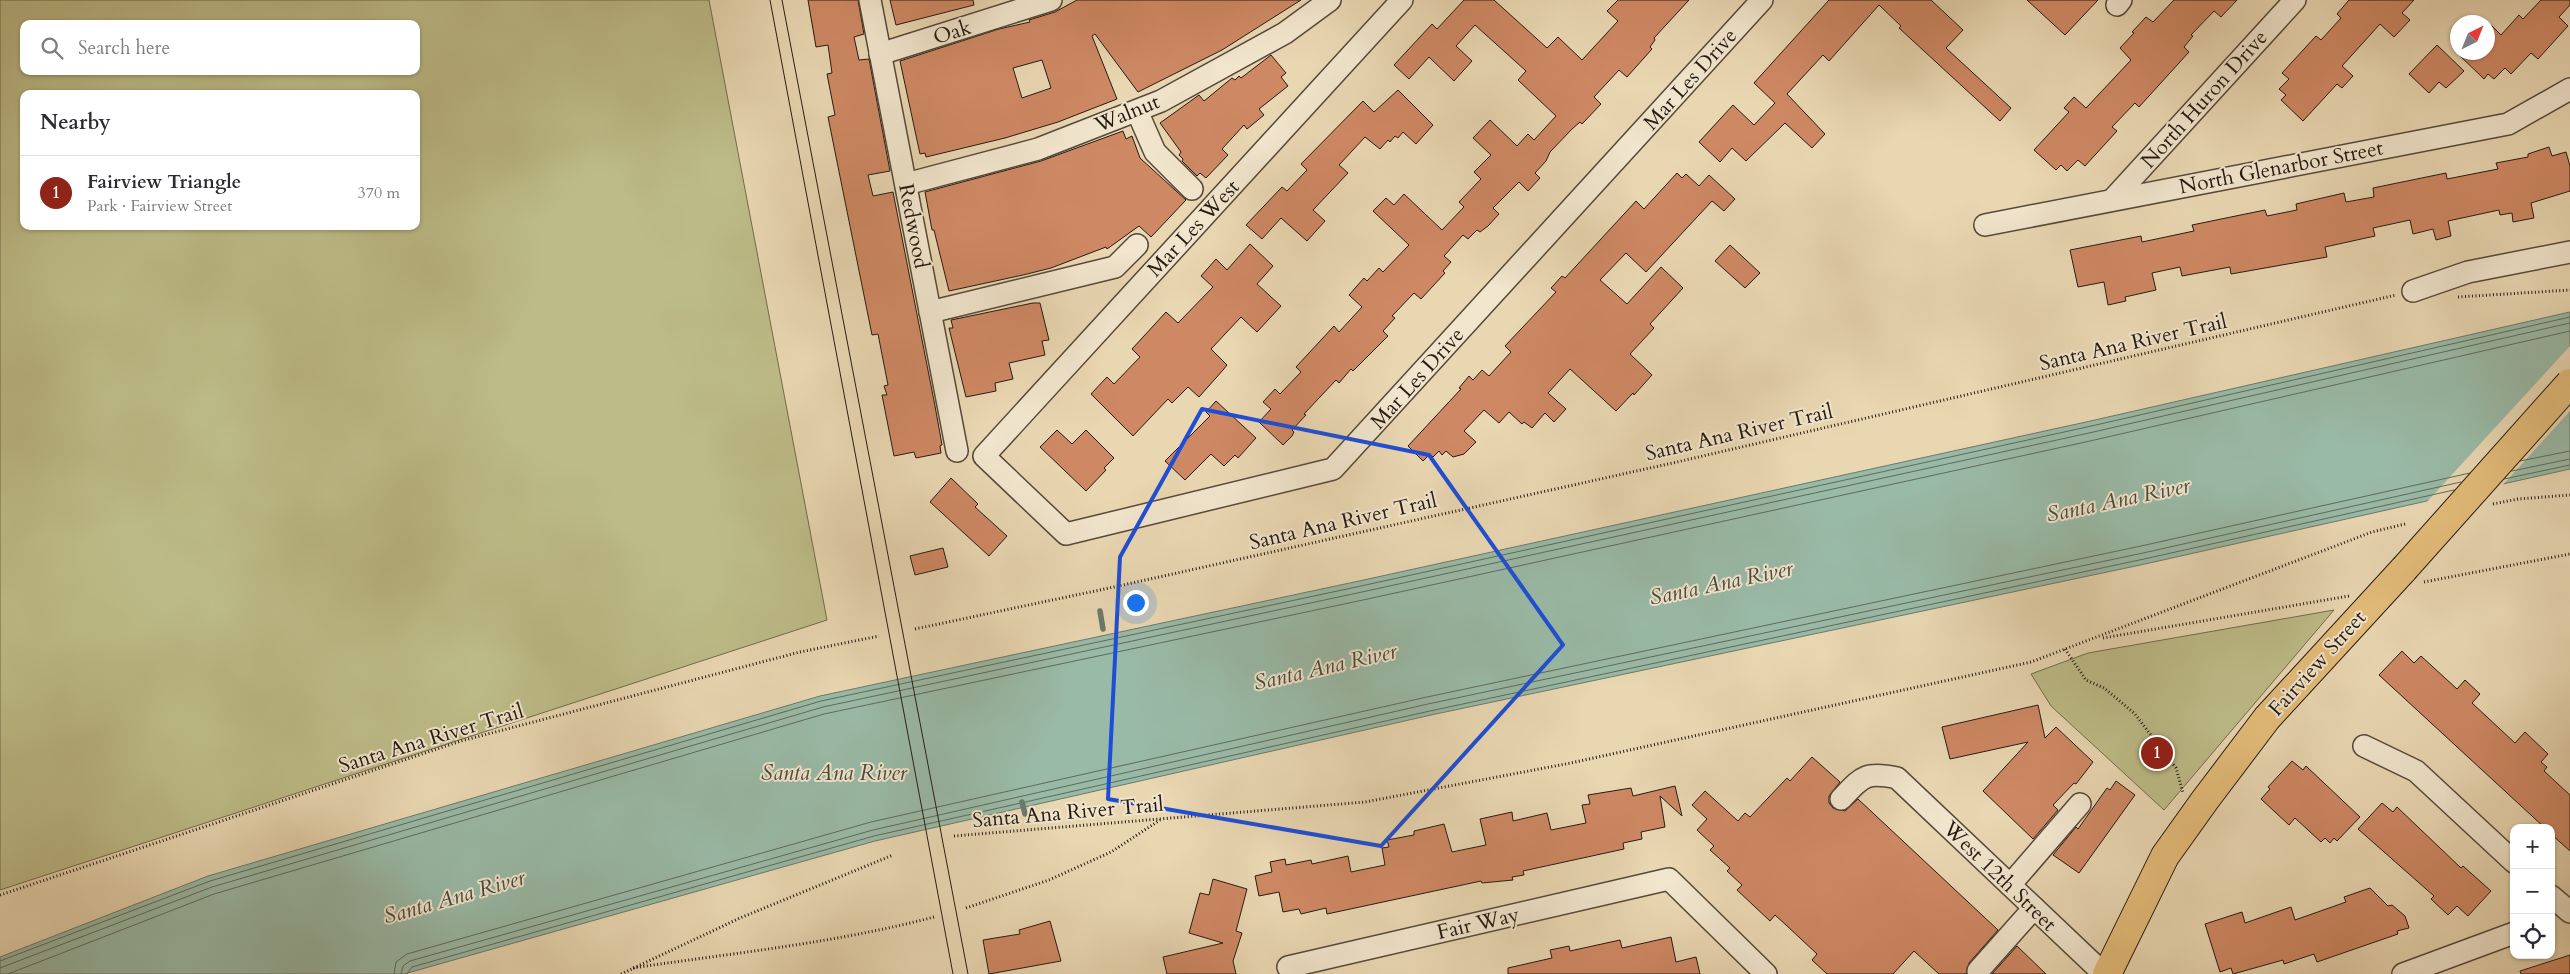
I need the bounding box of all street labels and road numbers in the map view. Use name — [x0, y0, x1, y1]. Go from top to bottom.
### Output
street label: Oak — [930, 13, 976, 52]
street label: Mar Les Drive — [1637, 22, 1744, 137]
street label: North Huron Drive — [2134, 24, 2274, 175]
street label: Walnut — [1089, 87, 1164, 140]
street label: North Glenarbor Street — [2177, 133, 2386, 202]
street label: Mar Les West — [1141, 173, 1246, 283]
street label: Redwood — [891, 181, 936, 271]
street label: Santa Ana River Trail — [2036, 307, 2230, 378]
street label: Mar Les Drive — [1364, 321, 1471, 436]
street label: Santa Ana River Trail — [1642, 397, 1836, 468]
street label: Santa Ana River Trail — [1246, 486, 1440, 557]
street label: Fairview Street — [2262, 604, 2373, 723]
street label: Santa Ana River Trail — [335, 697, 527, 780]
street label: Santa Ana River Trail — [971, 790, 1165, 835]
street label: West 12th Street — [1936, 814, 2063, 938]
street label: Fair Way — [1434, 900, 1522, 947]

